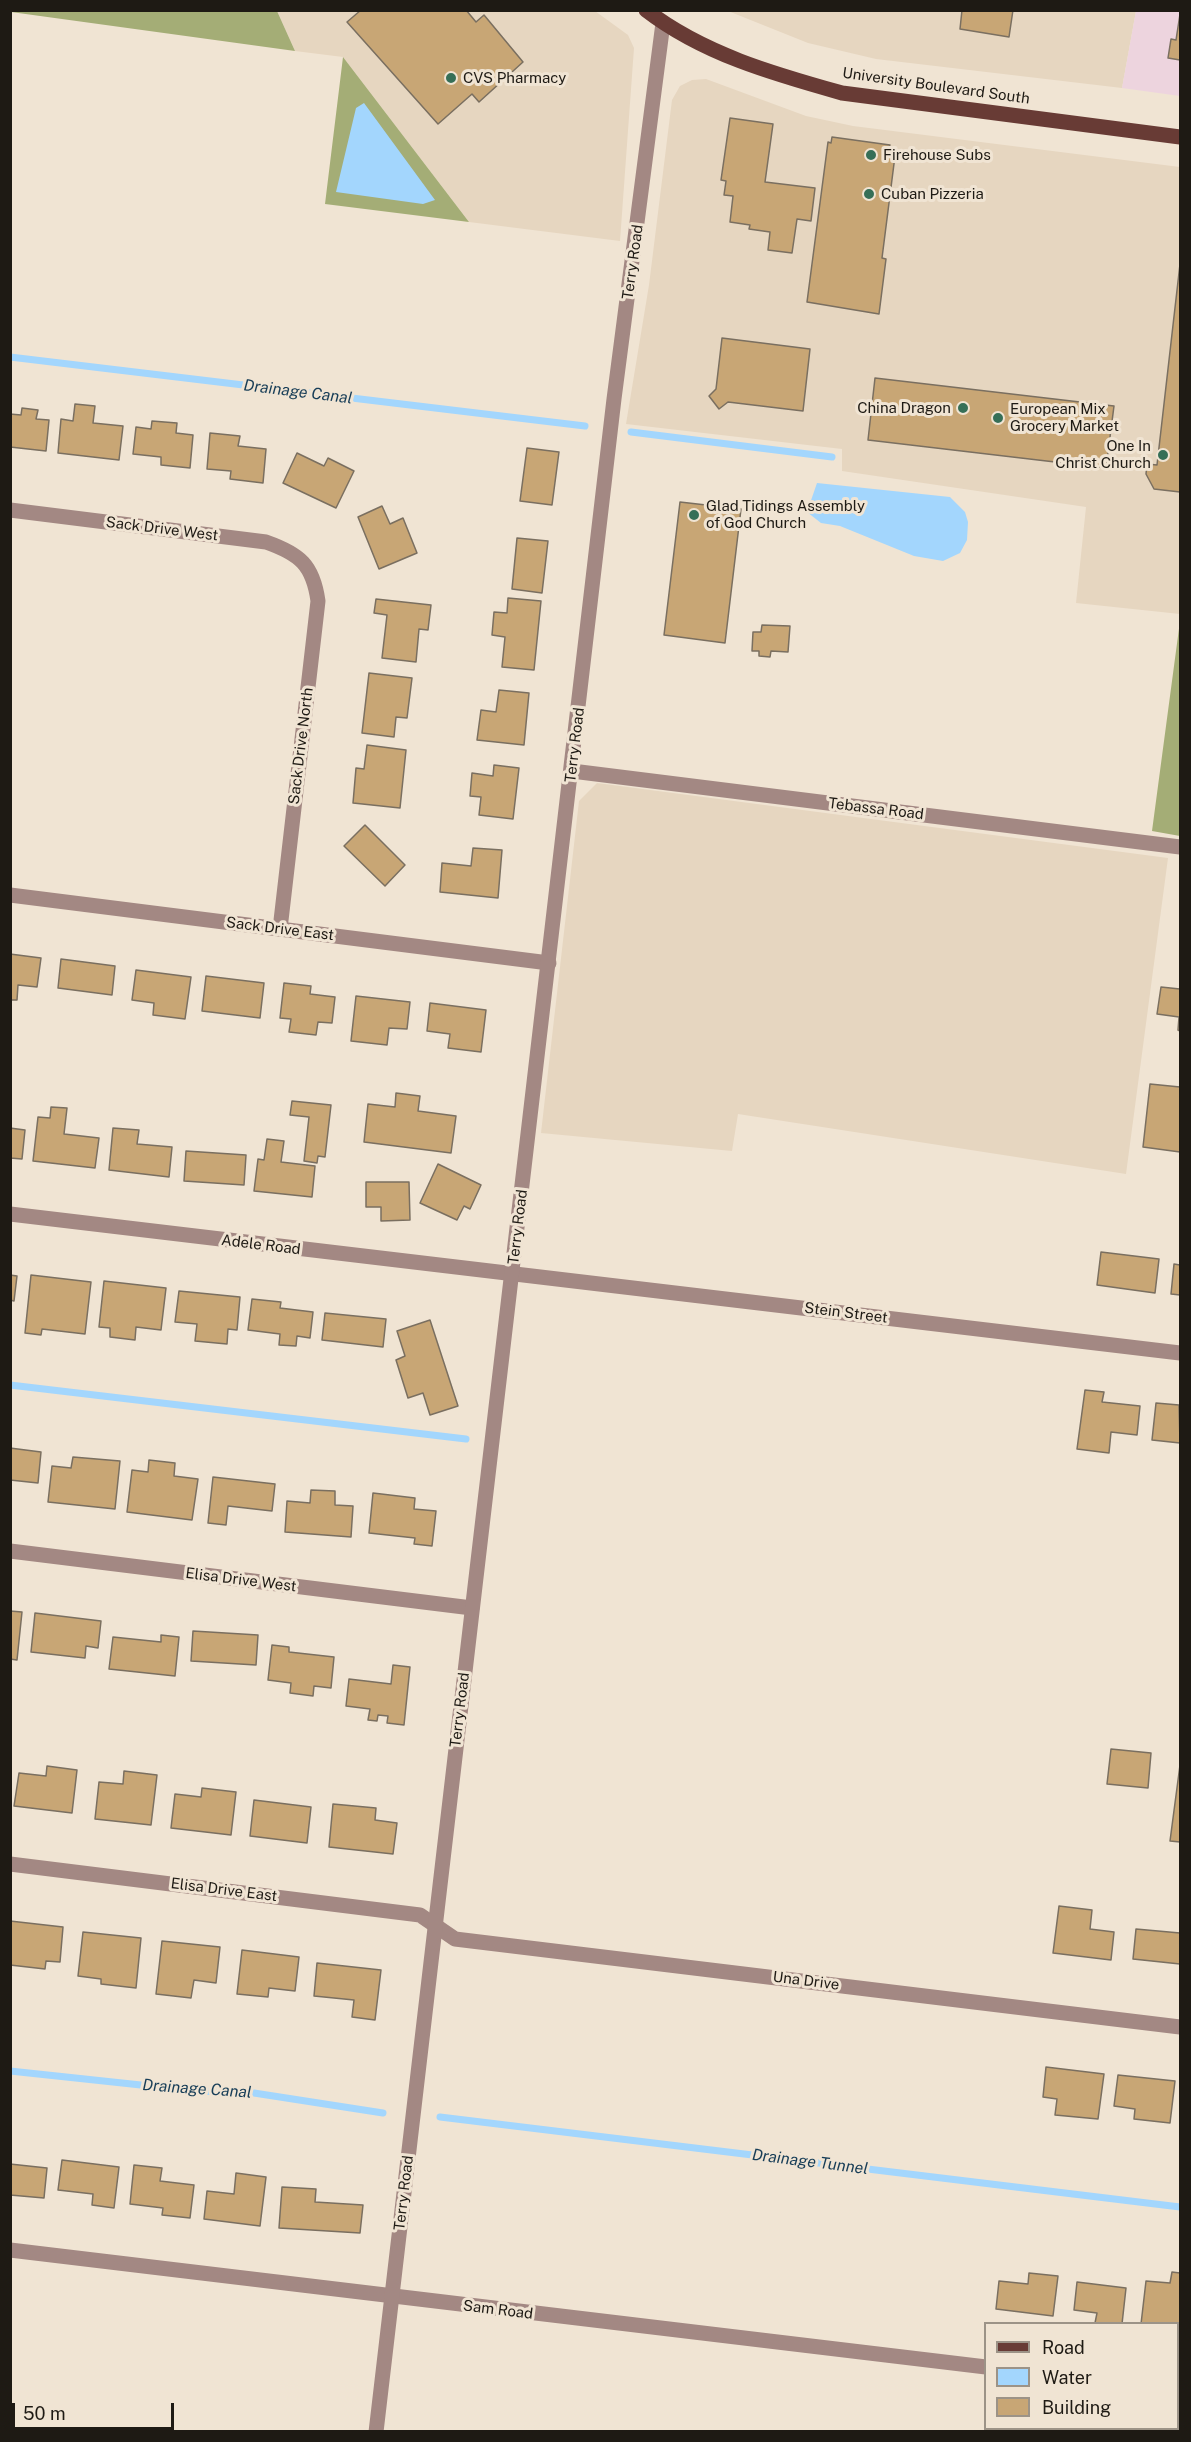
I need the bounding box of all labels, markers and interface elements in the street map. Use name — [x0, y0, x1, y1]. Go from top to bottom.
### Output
street label: University Boulevard South — [841, 64, 1031, 108]
place label: CVS Pharmacy — [463, 69, 566, 87]
marker: CVS Pharmacy — [444, 71, 458, 85]
place label: Firehouse Subs — [883, 146, 991, 164]
marker: Firehouse Subs — [864, 148, 878, 162]
place label: Cuban Pizzeria — [881, 185, 984, 203]
marker: Cuban Pizzeria — [862, 187, 876, 201]
street label: Terry Road — [619, 223, 647, 301]
water label: Drainage Canal — [242, 376, 354, 408]
place label: China Dragon — [857, 399, 951, 417]
place label: European Mix Grocery Market — [1010, 400, 1119, 435]
marker: China Dragon — [956, 401, 970, 415]
marker: European Mix Grocery Market — [991, 411, 1005, 425]
place label: One In Christ Church — [1055, 437, 1151, 472]
marker: One In Christ Church — [1156, 448, 1170, 462]
place label: Glad Tidings Assembly of God Church — [706, 497, 865, 532]
marker: Glad Tidings Assembly of God Church — [687, 508, 701, 522]
street label: Sack Drive West — [105, 513, 219, 545]
street label: Sack Drive North — [285, 686, 317, 806]
street label: Terry Road — [561, 706, 589, 784]
street label: Tebassa Road — [827, 794, 925, 824]
street label: Sack Drive East — [225, 913, 335, 945]
street label: Terry Road — [504, 1188, 532, 1266]
street label: Adele Road — [220, 1231, 302, 1259]
street label: Stein Street — [803, 1299, 889, 1327]
street label: Elisa Drive West — [184, 1564, 298, 1596]
street label: Terry Road — [446, 1671, 474, 1749]
street label: Elisa Drive East — [170, 1875, 278, 1905]
street label: Una Drive — [772, 1968, 840, 1994]
water label: Drainage Canal — [142, 2076, 252, 2102]
water label: Drainage Tunnel — [751, 2145, 869, 2179]
street label: Terry Road — [390, 2154, 418, 2232]
street label: Sam Road — [462, 2297, 534, 2323]
legend — [984, 2322, 1179, 2430]
text: Road — [1042, 2337, 1085, 2358]
text: Water — [1042, 2367, 1092, 2388]
scale bar — [15, 2391, 177, 2429]
text: Building — [1042, 2397, 1111, 2418]
text: 50 m — [23, 2403, 66, 2424]

